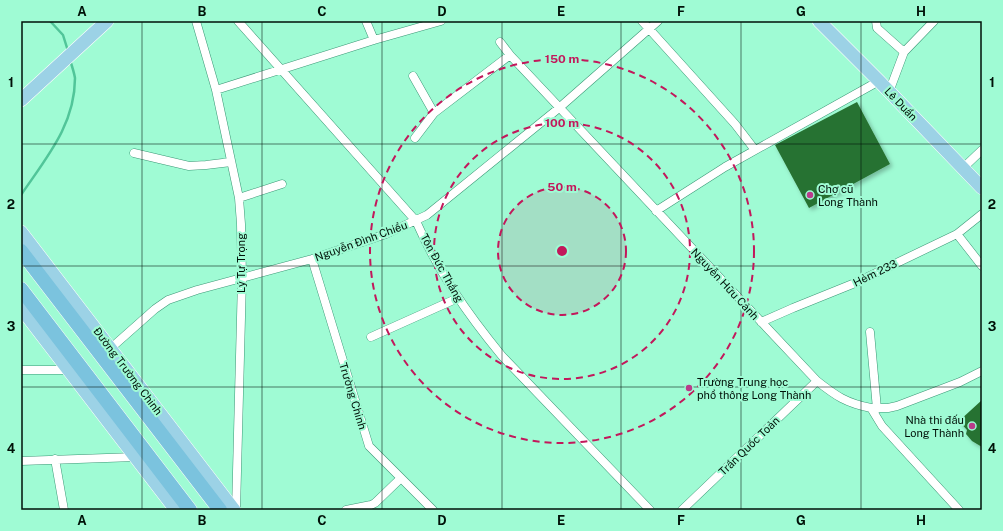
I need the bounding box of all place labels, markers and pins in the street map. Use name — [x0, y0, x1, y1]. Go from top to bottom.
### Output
place label: Chợ cũ Long Thành — [818, 183, 878, 208]
marker: Chợ cũ Long Thành — [805, 190, 815, 200]
centre of rings — [555, 244, 569, 258]
place label: Trường Trung học phổ thông Long Thành — [697, 376, 811, 401]
marker: Trường Trung học phổ thông Long Thành — [684, 383, 694, 393]
place label: Nhà thi đấu Long Thành — [904, 414, 964, 439]
marker: Nhà thi đấu Long Thành — [967, 421, 977, 431]

